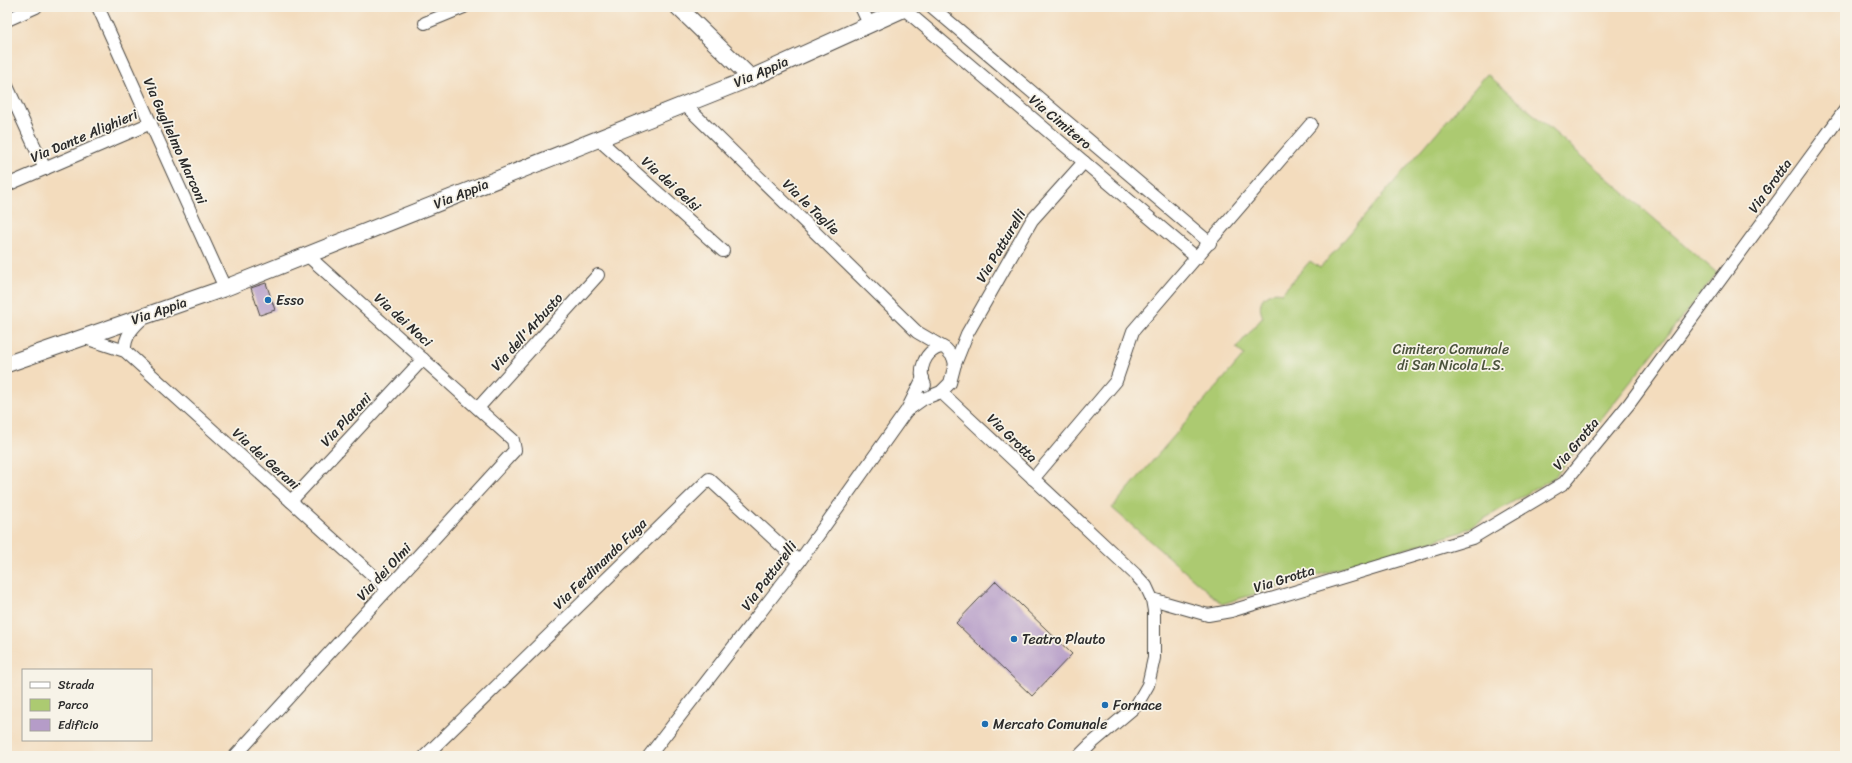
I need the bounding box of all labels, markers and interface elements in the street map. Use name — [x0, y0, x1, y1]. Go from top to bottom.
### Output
street label: Via Appia — [730, 49, 792, 95]
street label: Via Guglielmo Marconi — [136, 74, 215, 209]
street label: Via Cimitero — [1023, 88, 1097, 156]
street label: Via Dante Alighieri — [26, 102, 143, 170]
street label: Via dei Gelsi — [635, 150, 708, 219]
street label: Via Grotta — [1741, 153, 1799, 219]
street label: Via Appia — [430, 172, 492, 216]
street label: Via le Taglie — [776, 173, 846, 241]
street label: Via Patturelli — [969, 203, 1033, 288]
street label: Via dei Noci — [368, 287, 439, 354]
street label: Via dell'Arbusto — [485, 287, 569, 377]
place label: Esso — [276, 288, 304, 313]
street label: Via Appia — [128, 290, 190, 332]
marker: Esso — [263, 295, 273, 305]
park label: Cimitero Comunale di San Nicola L.S. — [1393, 337, 1509, 378]
street label: Via Platani — [314, 386, 379, 453]
street label: Via Grotta — [981, 407, 1043, 469]
street label: Via Grotta — [1546, 412, 1606, 476]
street label: Via dei Gerani — [226, 421, 307, 497]
street label: Via Ferdinando Fuga — [547, 511, 654, 616]
street label: Via Patturelli — [734, 535, 804, 616]
street label: Via dei Olmi — [350, 536, 419, 607]
street label: Via Grotta — [1250, 558, 1318, 600]
place label: Teatro Plauto — [1022, 627, 1105, 652]
marker: Teatro Plauto — [1009, 634, 1019, 644]
legend — [22, 669, 152, 741]
text: Strada — [58, 674, 95, 696]
place label: Fornace — [1113, 693, 1162, 718]
text: Parco — [58, 694, 88, 716]
marker: Fornace — [1100, 700, 1110, 710]
place label: Mercato Comunale — [993, 712, 1107, 737]
text: Edificio — [58, 714, 98, 736]
marker: Mercato Comunale — [980, 719, 990, 729]

